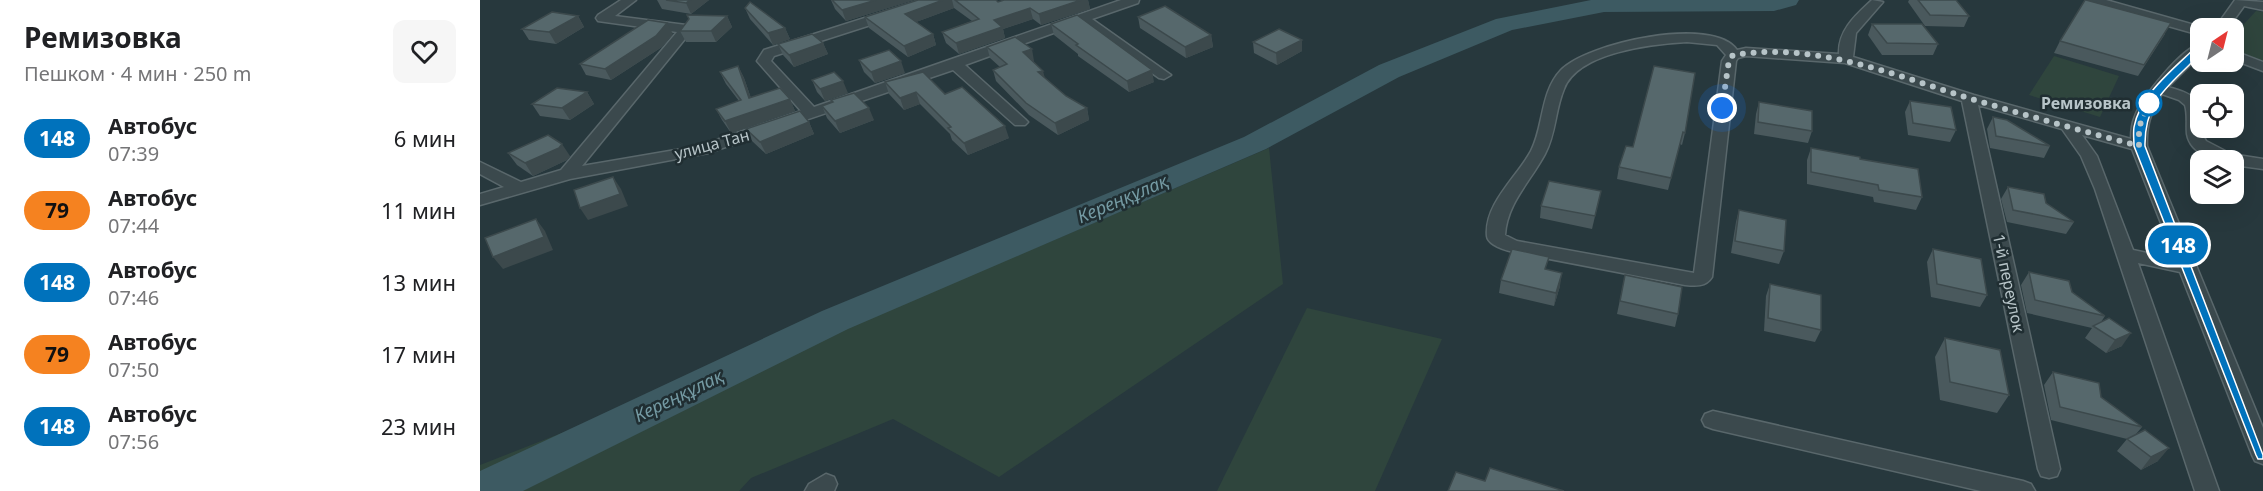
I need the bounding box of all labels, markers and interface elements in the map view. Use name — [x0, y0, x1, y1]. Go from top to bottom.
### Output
text: Ремизовка — [24, 18, 182, 56]
north arrow — [2190, 18, 2244, 72]
map controls — [2190, 18, 2244, 204]
button: heart — [393, 20, 456, 83]
text: Пешком · 4 мин · 250 m — [24, 60, 251, 87]
button: locate — [2190, 84, 2244, 138]
marker: Ремизовка — [2136, 90, 2162, 116]
place label: Ремизовка — [2041, 92, 2131, 114]
your location — [1707, 93, 1737, 123]
text: Автобус — [108, 110, 197, 140]
text: 6 мин — [394, 123, 456, 153]
street label: улица Тан — [672, 123, 752, 165]
text: 148 — [39, 124, 75, 152]
text: 07:39 — [108, 140, 159, 167]
button: layers — [2190, 150, 2244, 204]
water label: Кереңқұлақ — [1073, 168, 1172, 228]
text: Автобус — [108, 182, 197, 212]
text: 11 мин — [381, 195, 456, 225]
text: 79 — [45, 196, 69, 224]
text: 07:44 — [108, 212, 159, 239]
line badge: 148 — [2144, 226, 2212, 264]
text: 148 — [2160, 231, 2196, 259]
street label: 1-й переулок — [1988, 232, 2030, 335]
text: Автобус — [108, 254, 197, 284]
text: 13 мин — [381, 267, 456, 297]
text: 148 — [39, 268, 75, 296]
text: 07:46 — [108, 284, 159, 311]
text: Автобус — [108, 326, 197, 356]
text: 17 мин — [381, 339, 456, 369]
text: 79 — [45, 340, 69, 368]
text: 07:50 — [108, 356, 159, 383]
water label: Кереңқұлақ — [630, 363, 728, 427]
text: Автобус — [108, 398, 197, 428]
text: 23 мин — [381, 411, 456, 441]
text: 148 — [39, 412, 75, 440]
text: 07:56 — [108, 428, 159, 455]

